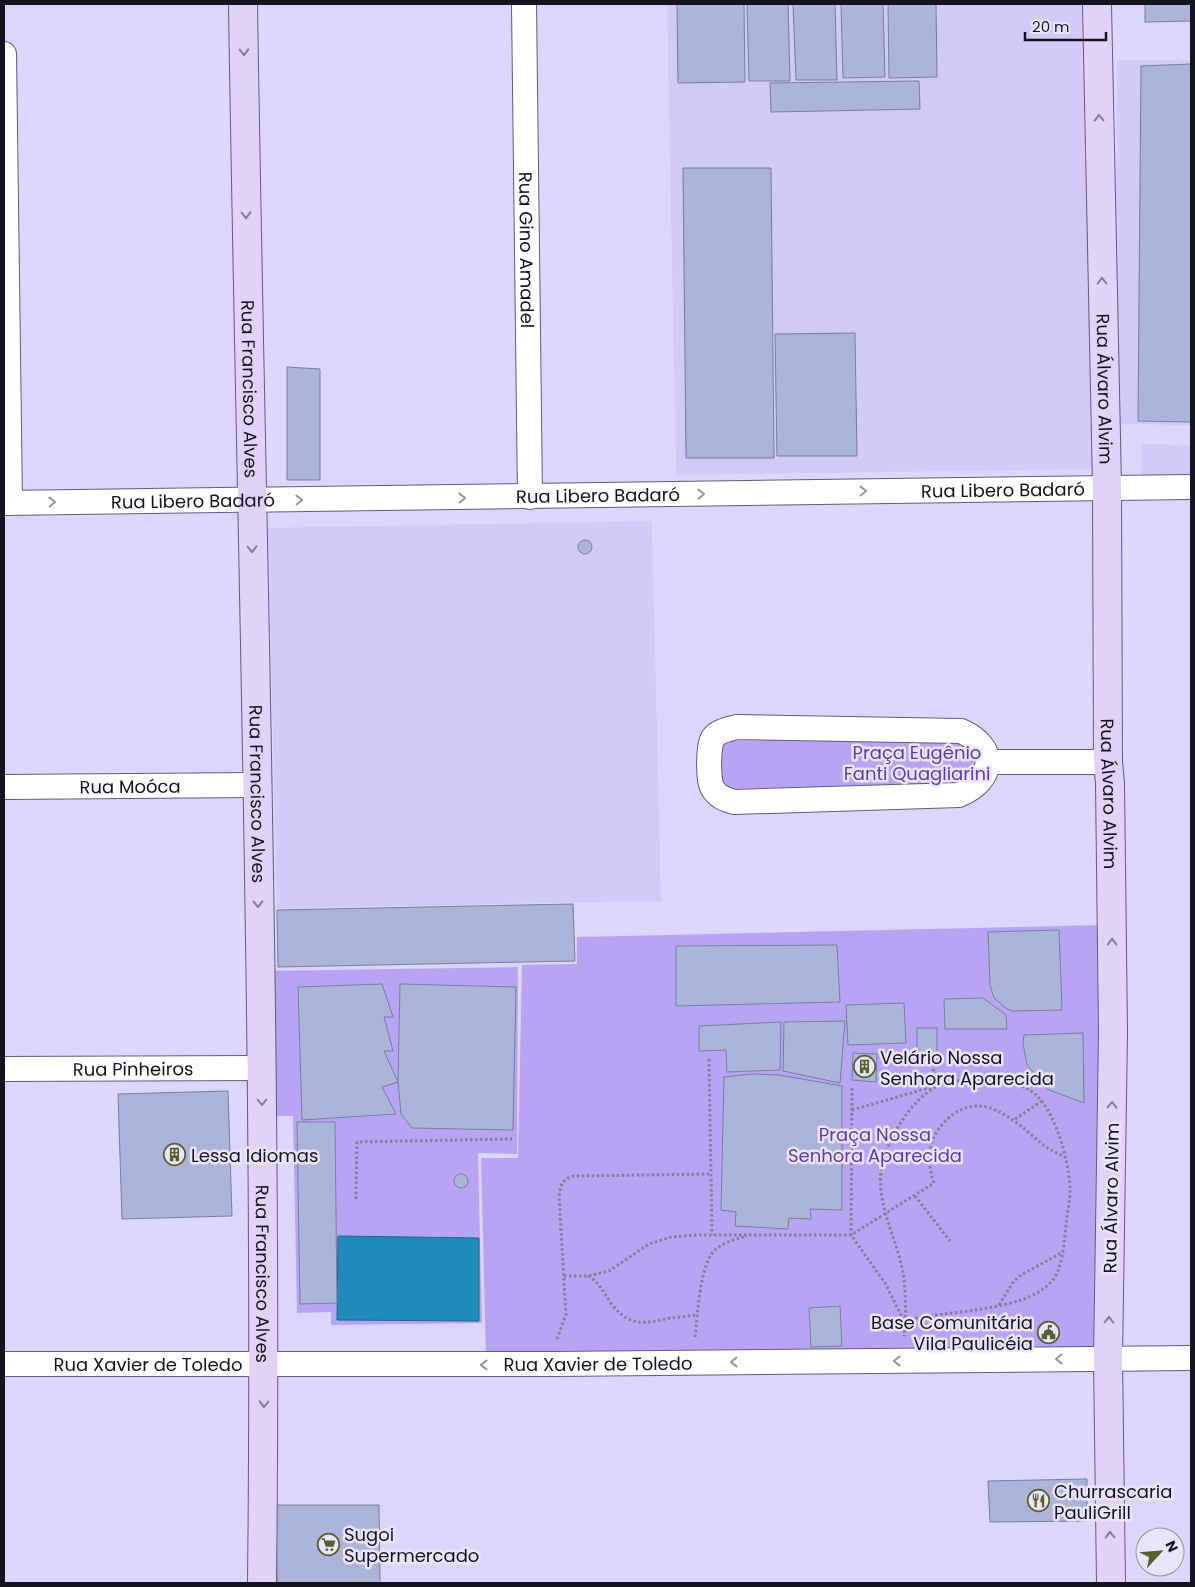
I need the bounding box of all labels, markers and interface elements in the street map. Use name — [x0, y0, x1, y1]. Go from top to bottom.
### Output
scale bar — [1025, 10, 1106, 42]
text: 20 m — [1032, 16, 1070, 37]
one-way arrow — [239, 49, 249, 57]
one-way arrow — [1094, 114, 1104, 122]
street label: Rua Gino Amadel — [514, 172, 540, 328]
one-way arrow — [241, 212, 251, 219]
one-way arrow — [1097, 276, 1108, 284]
street label: Rua Francisco Alves — [236, 300, 264, 478]
street label: Rua Álvaro Alvim — [1091, 313, 1119, 465]
street label: Rua Libero Badaró — [921, 476, 1085, 503]
street label: Rua Libero Badaró — [516, 481, 680, 509]
one-way arrow — [860, 486, 868, 496]
street label: Rua Libero Badaró — [111, 487, 275, 514]
one-way arrow — [697, 488, 705, 499]
one-way arrow — [458, 493, 466, 503]
one-way arrow — [296, 495, 304, 505]
one-way arrow — [49, 497, 57, 507]
one-way arrow — [246, 545, 257, 553]
street label: Rua Francisco Alves — [244, 704, 272, 883]
street label: Rua Álvaro Alvim — [1095, 718, 1124, 869]
park label: Praça Eugênio Fanti Quagliarini — [844, 740, 990, 786]
street label: Rua Moóca — [79, 773, 181, 799]
one-way arrow — [253, 900, 263, 908]
one-way arrow — [1107, 938, 1117, 946]
place label: Velário Nossa Senhora Aparecida — [880, 1045, 1054, 1091]
building icon: Velário Nossa Senhora Aparecida — [852, 1055, 876, 1079]
street label: Rua Pinheiros — [73, 1056, 193, 1081]
one-way arrow — [257, 1098, 267, 1106]
one-way arrow — [1107, 1100, 1117, 1108]
park label: Praça Nossa Senhora Aparecida — [788, 1122, 962, 1168]
street label: Rua Álvaro Alvim — [1097, 1122, 1125, 1274]
building icon: Lessa Idiomas — [163, 1143, 187, 1167]
place label: Lessa Idiomas — [191, 1143, 318, 1168]
street label: Rua Francisco Alves — [250, 1185, 276, 1363]
place label: Base Comunitária Vila Paulicéia — [871, 1310, 1033, 1356]
one-way arrow — [1103, 1315, 1114, 1323]
public building icon: Base Comunitária Vila Paulicéia — [1037, 1320, 1061, 1344]
street label: Rua Xavier de Toledo — [504, 1350, 693, 1377]
street label: Rua Xavier de Toledo — [54, 1352, 242, 1377]
one-way arrow — [1055, 1354, 1062, 1364]
one-way arrow — [892, 1356, 900, 1366]
one-way arrow — [730, 1357, 738, 1367]
one-way arrow — [480, 1360, 488, 1370]
one-way arrow — [259, 1400, 269, 1408]
place label: Churrascaria PauliGrill — [1054, 1479, 1172, 1525]
restaurant icon: Churrascaria PauliGrill — [1026, 1489, 1050, 1513]
place label: Sugoi Supermercado — [344, 1522, 479, 1568]
north arrow — [1135, 1527, 1185, 1577]
one-way arrow — [1105, 1530, 1115, 1538]
supermarket icon: Sugoi Supermercado — [316, 1532, 340, 1556]
text: N — [1160, 1537, 1183, 1555]

